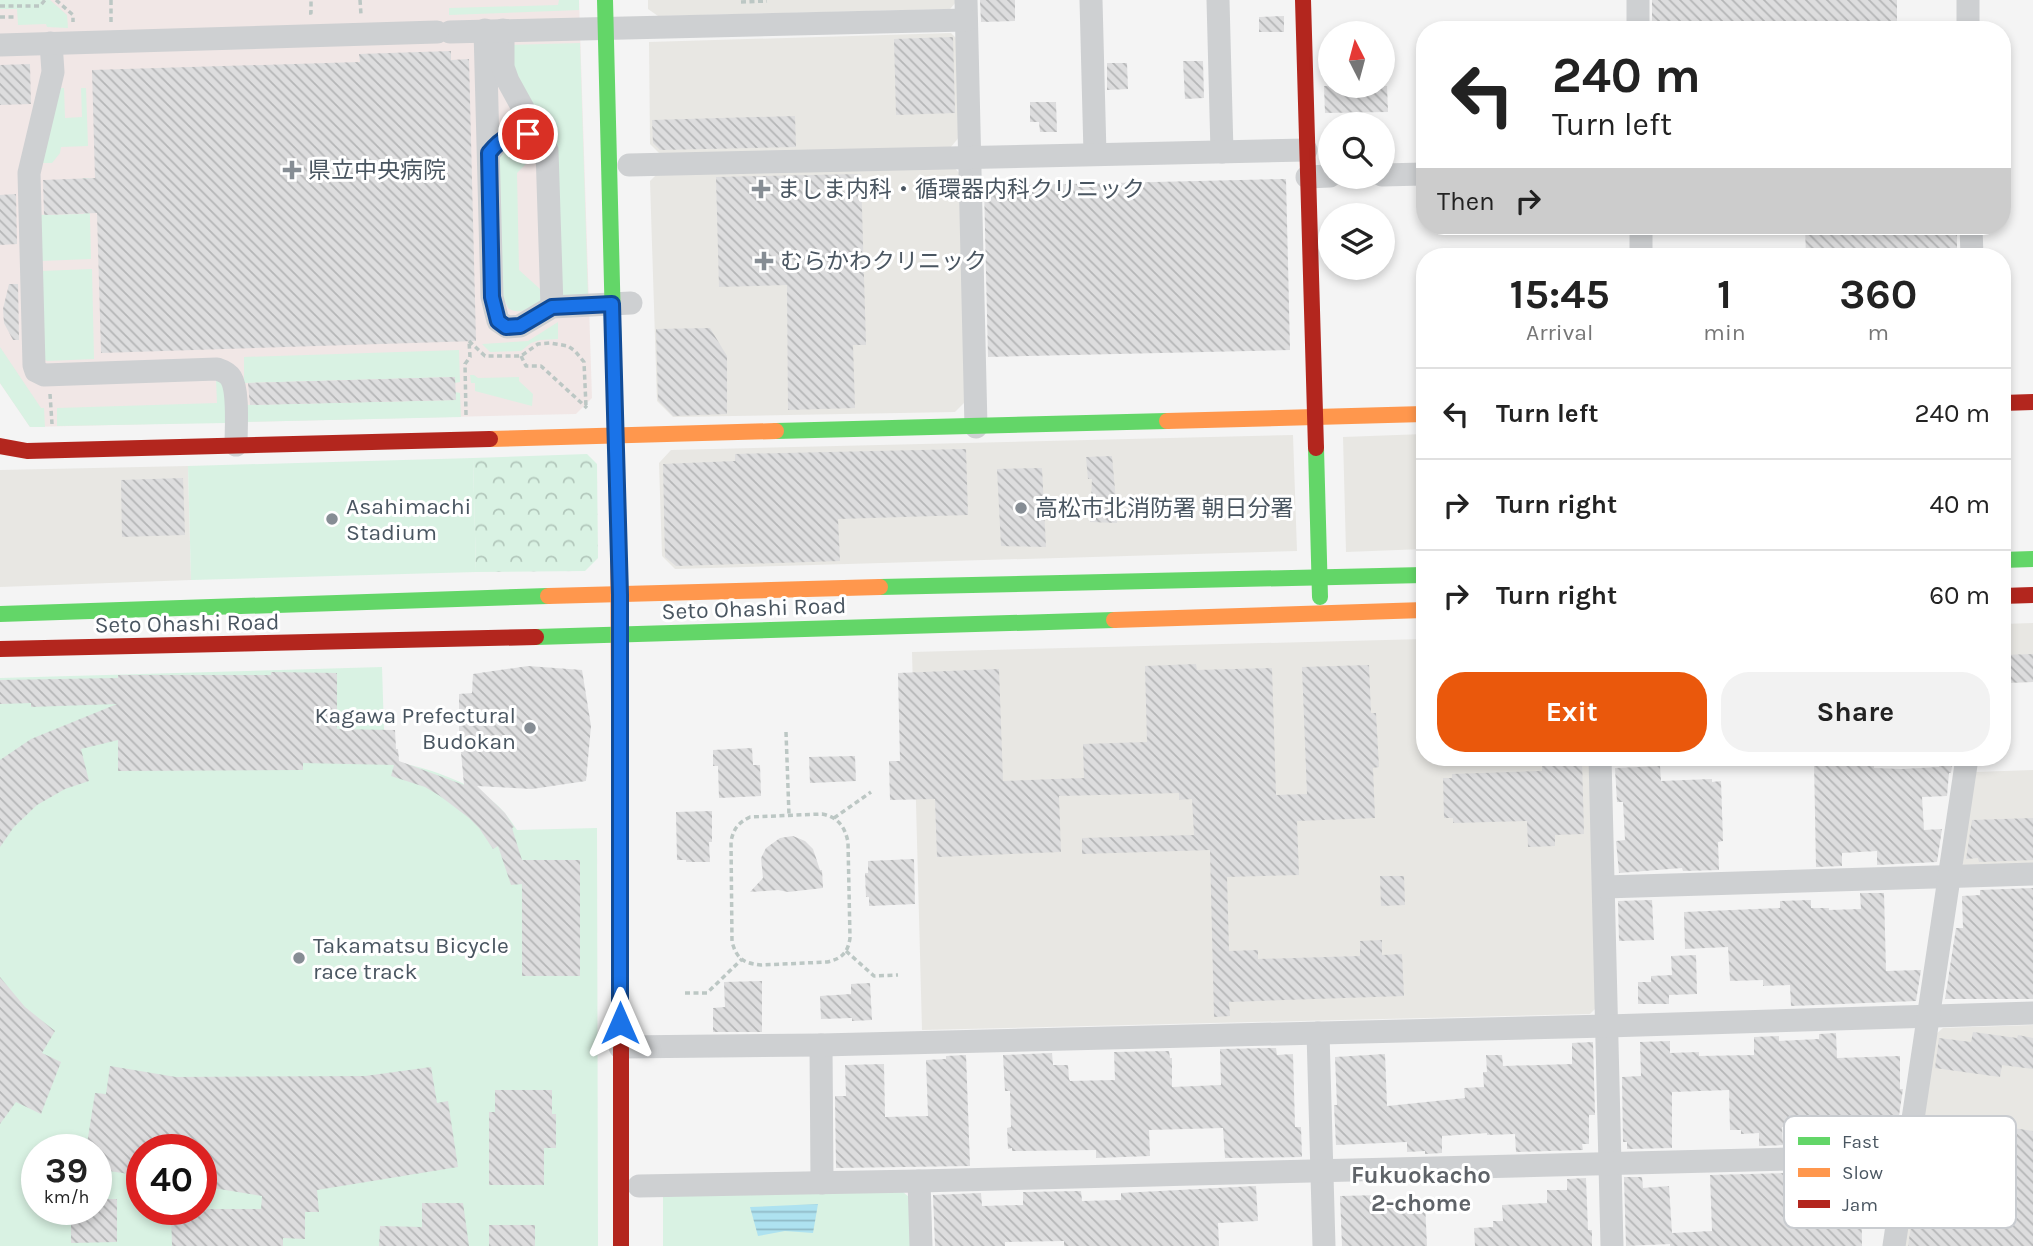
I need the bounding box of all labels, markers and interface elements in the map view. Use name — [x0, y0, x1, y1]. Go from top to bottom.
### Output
north arrow — [1318, 21, 1395, 98]
map controls — [1318, 21, 1395, 280]
text: 240 m — [1552, 47, 1701, 104]
icon: left — [1437, 49, 1528, 140]
pin — [498, 104, 558, 164]
text: Turn left — [1552, 106, 1672, 143]
button: search — [1318, 112, 1395, 189]
icon: arrive — [509, 115, 547, 153]
place label: 県立中央病院 — [308, 157, 446, 184]
marker: 県立中央病院 — [282, 160, 302, 180]
place label: ましま内科・循環器内科クリニック — [777, 176, 1145, 203]
marker: ましま内科・循環器内科クリニック — [751, 179, 771, 199]
icon: right — [1509, 182, 1547, 220]
text: Then — [1437, 186, 1495, 217]
button: layers — [1318, 203, 1395, 280]
place label: むらかわクリニック — [780, 248, 987, 275]
marker: むらかわクリニック — [754, 251, 774, 271]
text: 15:45 — [1510, 269, 1610, 319]
text: 1 — [1717, 269, 1732, 319]
text: 360 — [1839, 269, 1917, 319]
text: Arrival — [1526, 319, 1593, 346]
text: min — [1703, 319, 1746, 346]
text: m — [1868, 319, 1889, 346]
icon: left — [1437, 395, 1475, 433]
text: Turn left — [1496, 398, 1598, 429]
text: 240 m — [1914, 398, 1990, 429]
icon: right — [1437, 486, 1475, 524]
text: Turn right — [1496, 489, 1617, 520]
text: 40 m — [1930, 489, 1990, 520]
place label: Asahimachi Stadium — [346, 493, 471, 546]
place label: 高松市北消防署 朝日分署 — [1035, 495, 1293, 522]
marker: 高松市北消防署 朝日分署 — [1013, 500, 1029, 516]
marker: Asahimachi Stadium — [324, 511, 340, 527]
icon: right — [1437, 577, 1475, 615]
text: Turn right — [1496, 580, 1617, 611]
text: 60 m — [1929, 580, 1990, 611]
street label: Seto Ohashi Road — [661, 592, 847, 625]
street label: Seto Ohashi Road — [94, 608, 280, 639]
button: Exit — [1437, 672, 1707, 752]
button: Share — [1721, 672, 1990, 752]
place label: Kagawa Prefectural Budokan — [315, 702, 516, 755]
marker: Kagawa Prefectural Budokan — [522, 720, 538, 736]
place label: Takamatsu Bicycle race track — [313, 932, 509, 985]
marker: Takamatsu Bicycle race track — [291, 950, 307, 966]
position arrow — [583, 986, 657, 1060]
legend — [1784, 1116, 2016, 1228]
text: Fast — [1842, 1131, 1879, 1153]
speed limit sign: 40 — [126, 1134, 217, 1225]
text: 39 — [45, 1150, 88, 1191]
district label: Fukuokacho 2-chome — [1351, 1161, 1491, 1217]
text: Slow — [1842, 1162, 1883, 1184]
text: km/h — [44, 1186, 89, 1208]
text: Jam — [1842, 1194, 1878, 1216]

